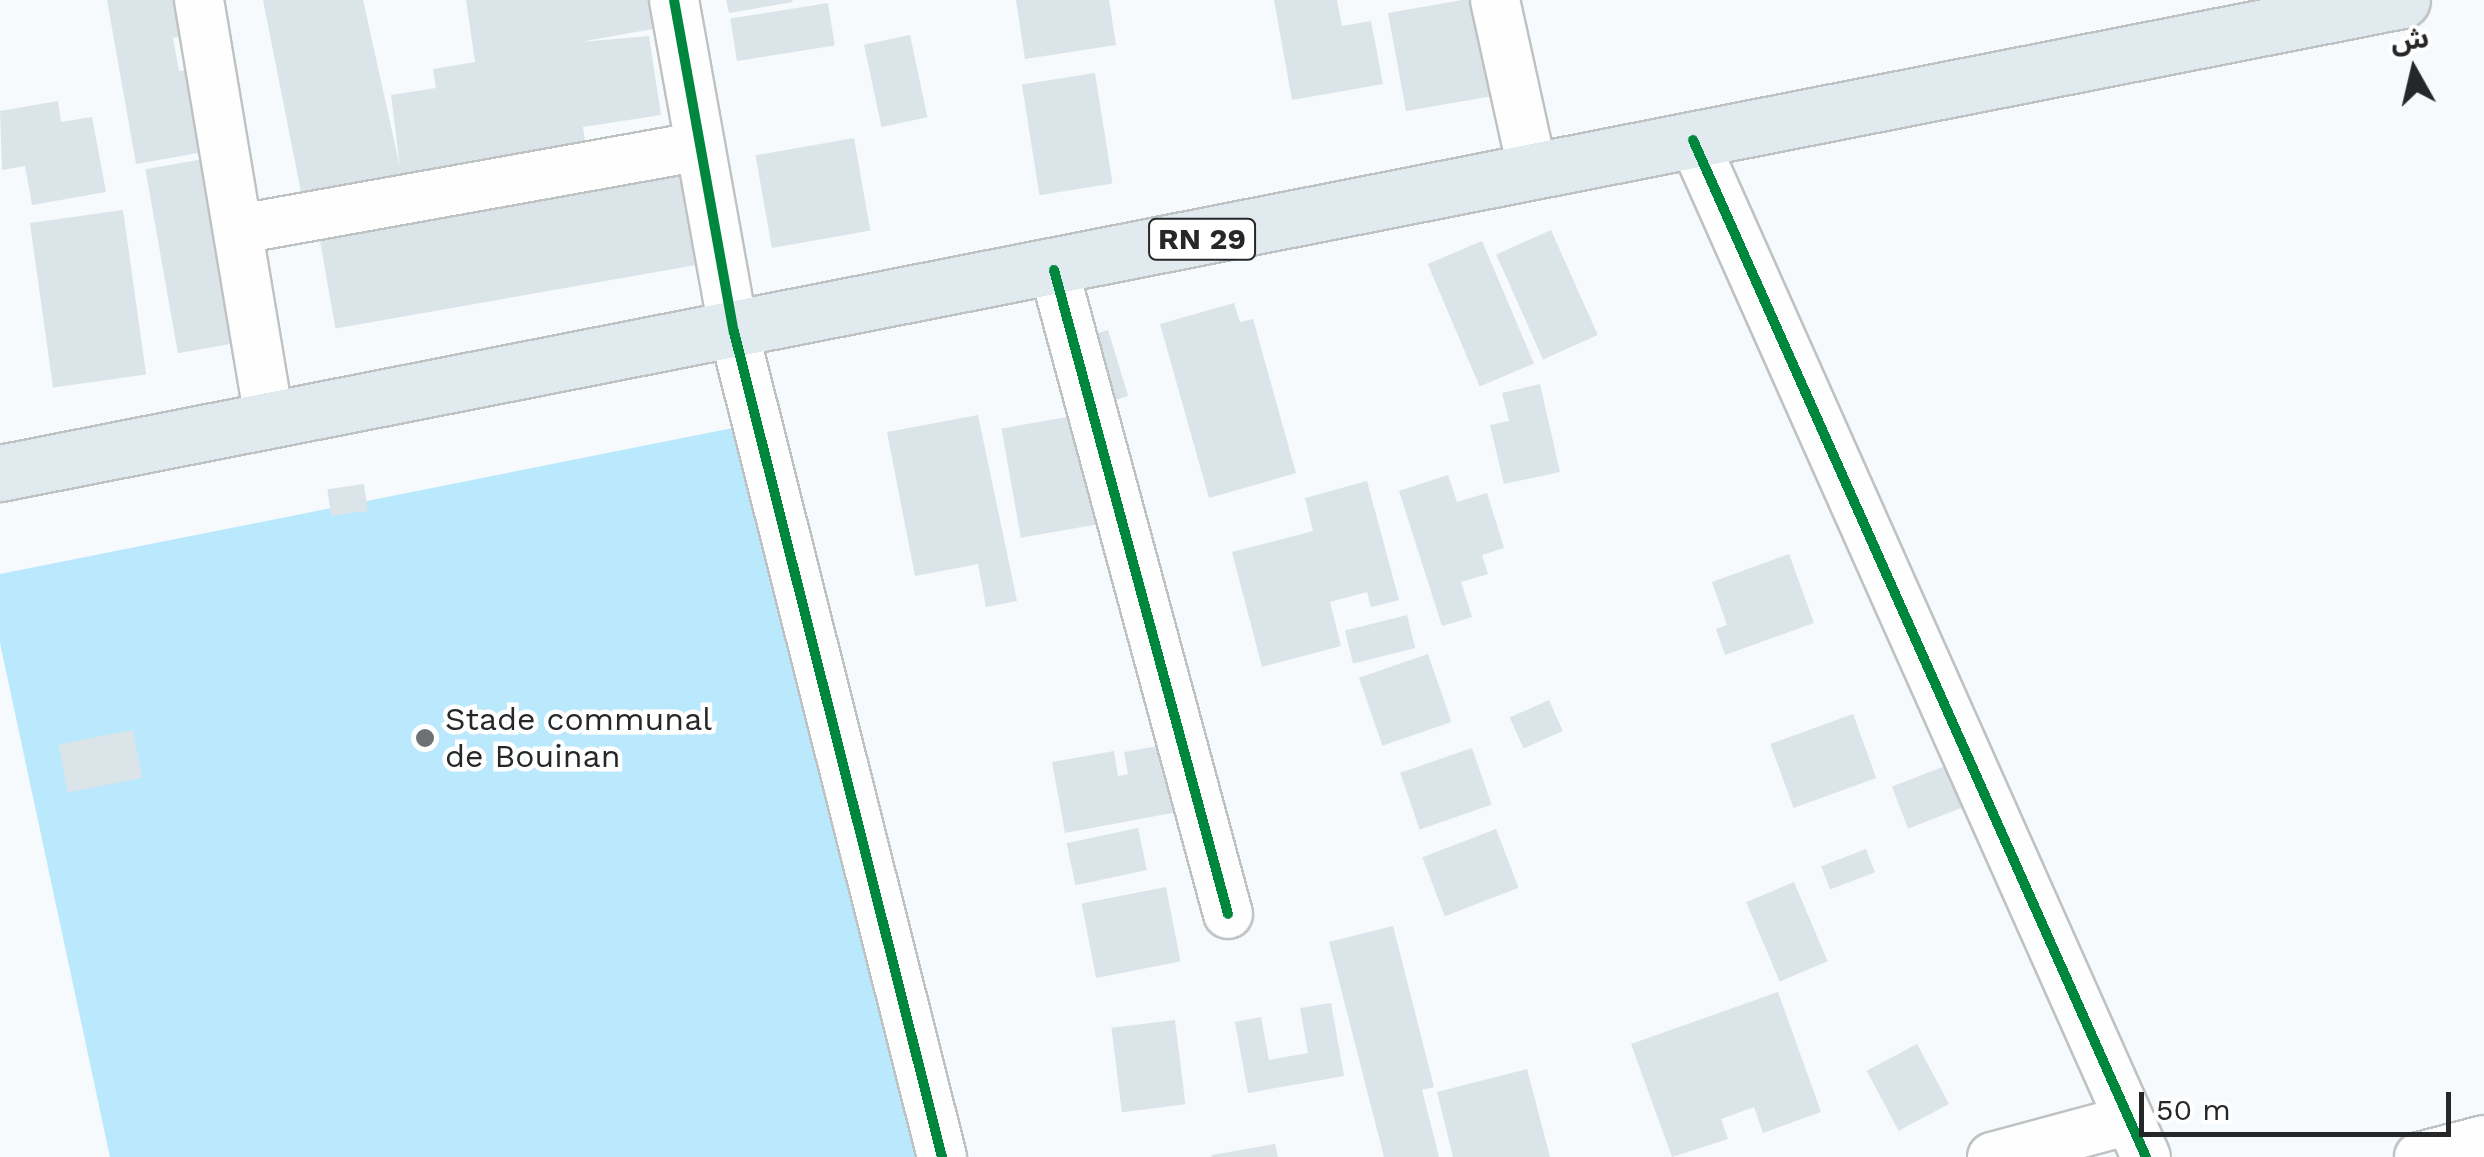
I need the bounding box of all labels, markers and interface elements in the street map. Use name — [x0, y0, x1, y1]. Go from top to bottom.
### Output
north arrow — [2364, 20, 2464, 120]
text: ش — [2388, 21, 2431, 59]
road number: RN 29 — [1147, 214, 1257, 264]
place label: Stade communal de Bouinan — [445, 701, 712, 776]
marker: Stade communal de Bouinan — [414, 727, 436, 749]
scale bar — [2144, 1072, 2456, 1134]
text: 50 m — [2156, 1092, 2231, 1127]

